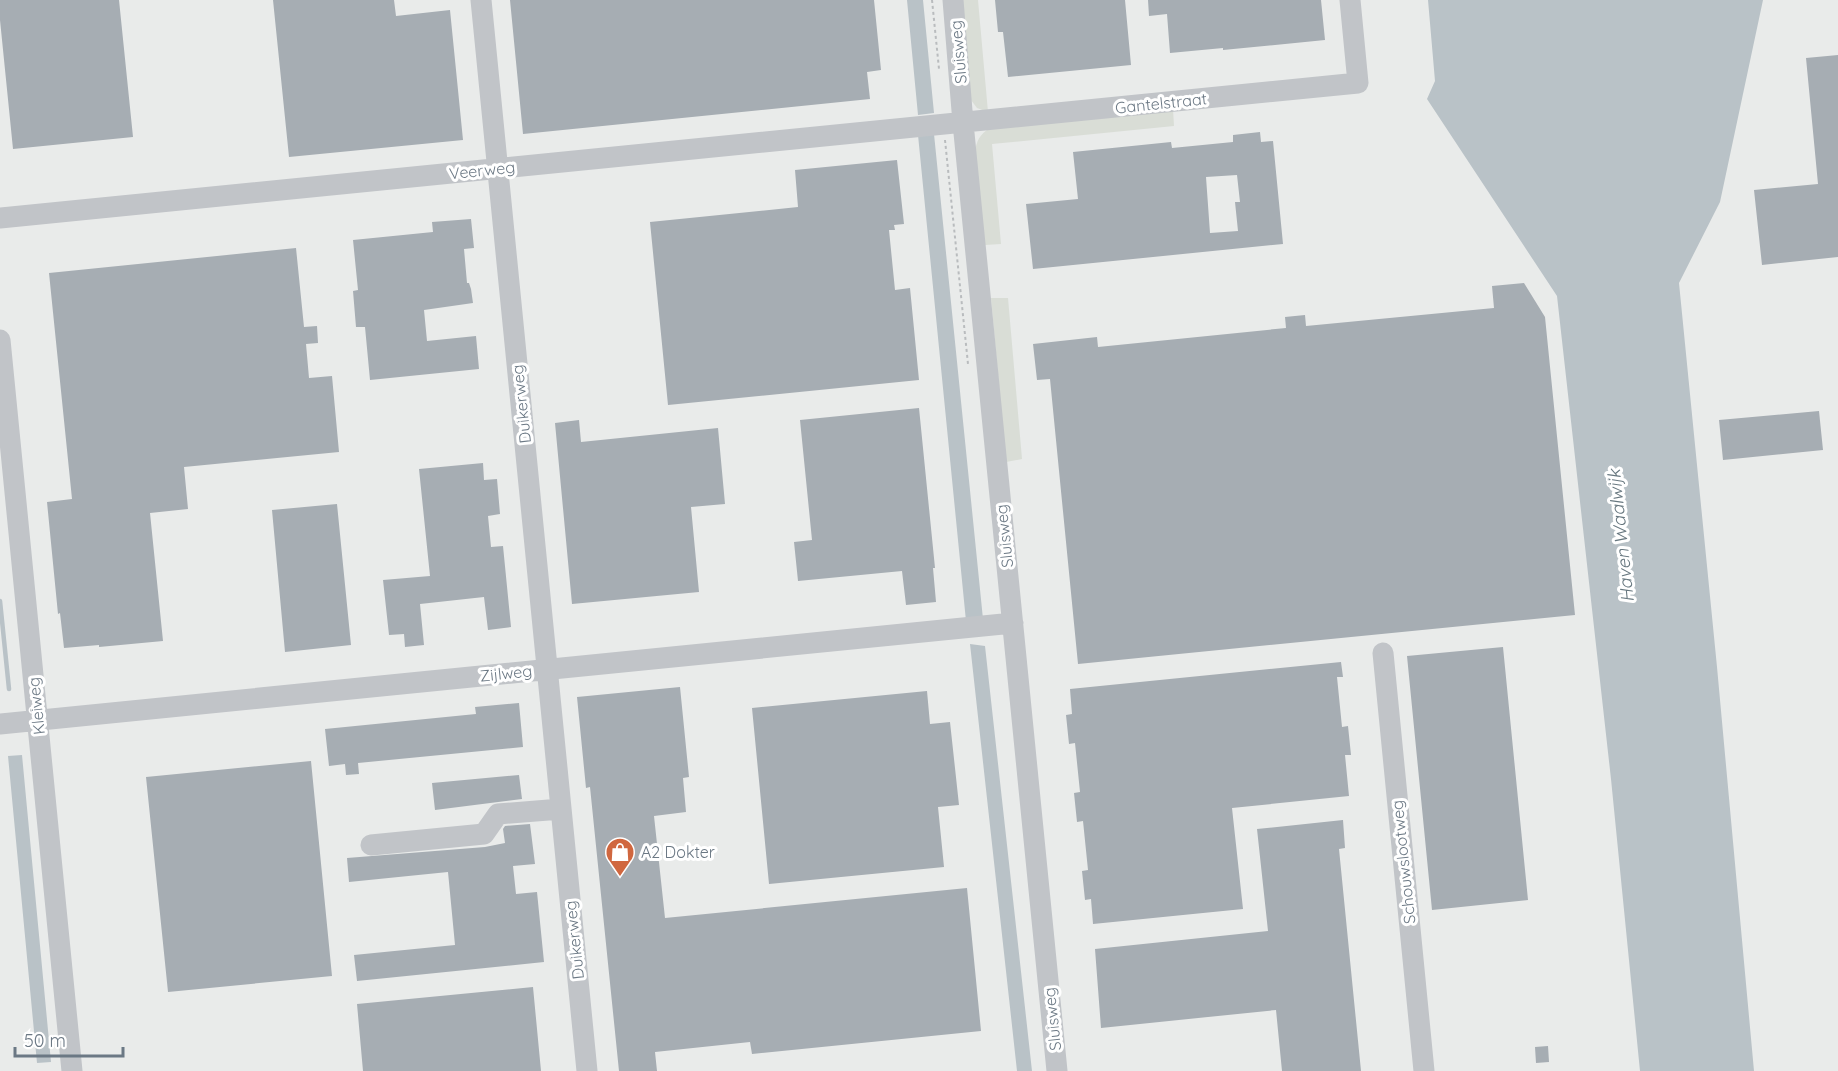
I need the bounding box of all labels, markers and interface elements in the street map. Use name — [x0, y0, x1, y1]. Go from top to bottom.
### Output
street label: Sluisweg — [945, 19, 971, 85]
street label: Gantelstraat — [1114, 88, 1208, 118]
street label: Veerweg — [448, 157, 516, 183]
street label: Duikerweg — [507, 364, 535, 444]
water label: Haven Waalwijk — [1602, 467, 1639, 604]
street label: Sluisweg — [991, 503, 1017, 569]
street label: Zijlweg — [479, 660, 533, 686]
street label: Kleiweg — [23, 676, 49, 736]
street label: Schouwslootweg — [1387, 799, 1419, 925]
shop icon: A2 Dokter — [604, 836, 636, 878]
place label: A2 Dokter — [641, 842, 715, 862]
street label: Duikerweg — [560, 900, 588, 980]
street label: Sluisweg — [1039, 986, 1065, 1052]
scale bar — [15, 1020, 123, 1058]
text: 50 m — [24, 1029, 66, 1052]

